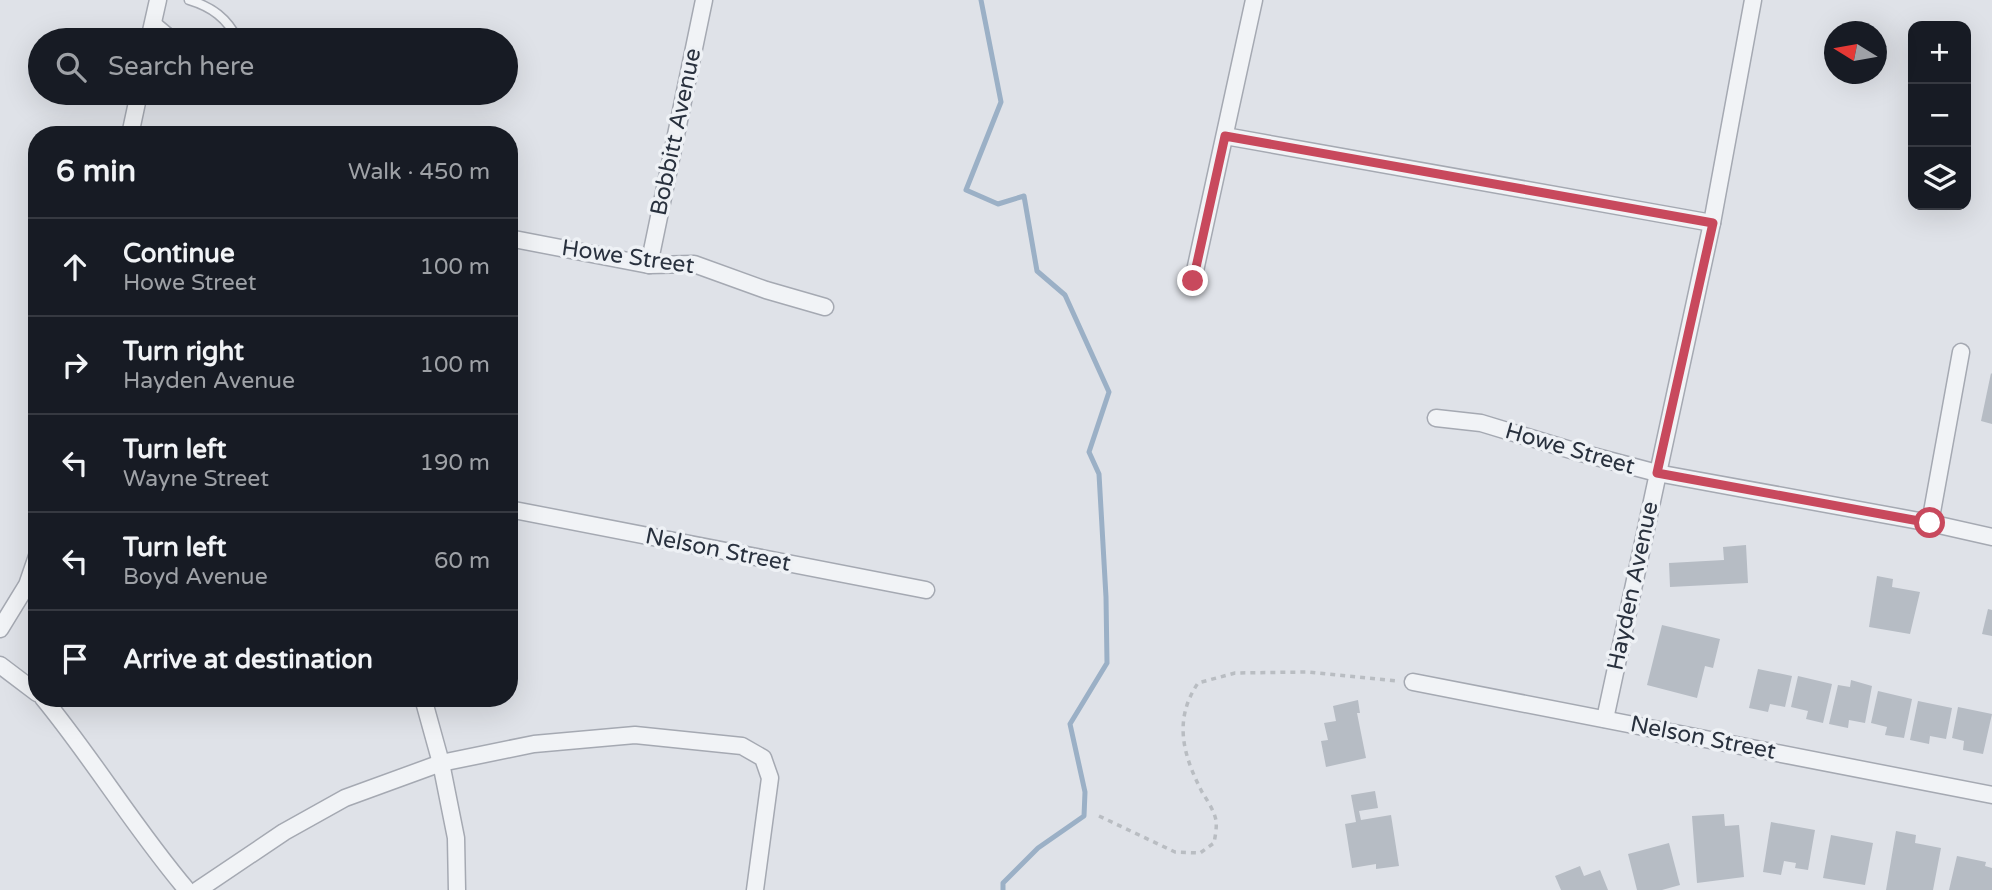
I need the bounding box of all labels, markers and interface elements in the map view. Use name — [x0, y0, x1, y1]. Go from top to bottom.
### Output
north arrow — [1824, 21, 1887, 84]
map controls — [1908, 21, 1971, 210]
button: + — [1908, 21, 1971, 84]
search box — [28, 28, 518, 105]
street label: Bobbitt Avenue — [645, 46, 707, 218]
icon: search — [52, 48, 90, 86]
text: Search here — [108, 51, 254, 82]
button: − — [1908, 84, 1971, 147]
button: layers — [1908, 147, 1971, 210]
text: 6 min — [56, 153, 136, 190]
text: Walk · 450 m — [348, 158, 490, 186]
street label: Howe Street — [560, 234, 696, 280]
text: Continue — [123, 238, 235, 269]
icon: ahead — [56, 248, 94, 286]
text: 100 m — [420, 253, 490, 281]
route end — [1177, 265, 1208, 296]
text: Howe Street — [123, 269, 257, 297]
text: Turn right — [123, 336, 244, 367]
icon: right — [56, 346, 94, 384]
text: 100 m — [420, 351, 490, 379]
text: Hayden Avenue — [123, 367, 295, 395]
street label: Howe Street — [1502, 417, 1638, 481]
text: Turn left — [123, 434, 226, 465]
icon: left — [56, 444, 94, 482]
text: 190 m — [420, 449, 490, 477]
text: Wayne Street — [123, 465, 269, 493]
street label: Hayden Avenue — [1601, 499, 1665, 673]
route start — [1914, 507, 1945, 538]
street label: Nelson Street — [643, 522, 793, 578]
text: Turn left — [123, 532, 226, 563]
icon: left — [56, 542, 94, 580]
text: 60 m — [434, 547, 490, 575]
text: Boyd Avenue — [123, 563, 268, 591]
icon: arrive — [56, 640, 94, 678]
text: Arrive at destination — [123, 644, 373, 675]
street label: Nelson Street — [1628, 710, 1778, 766]

